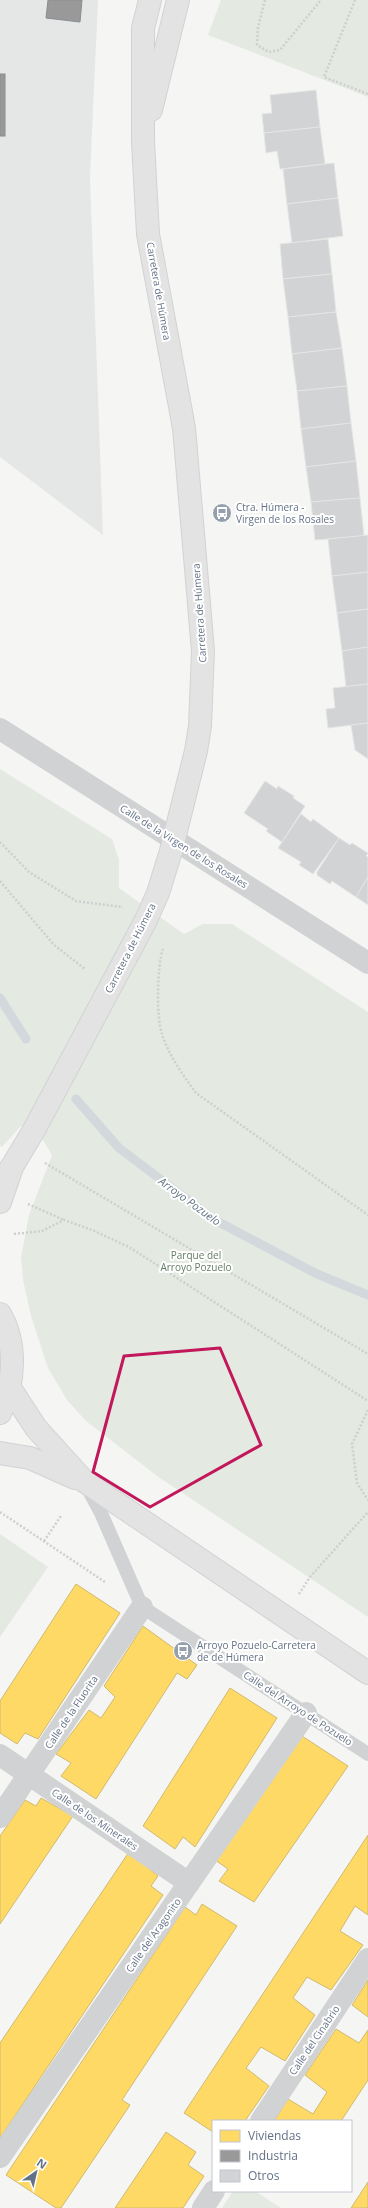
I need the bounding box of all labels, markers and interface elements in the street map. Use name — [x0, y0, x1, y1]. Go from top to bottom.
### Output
street label: Carretera de Húmera — [143, 241, 175, 341]
place label: Ctra. Húmera - Virgen de los Rosales — [236, 500, 334, 526]
bus stop icon: Ctra. Húmera - Virgen de los Rosales — [211, 502, 233, 524]
street label: Carretera de Húmera — [189, 563, 209, 663]
street label: Calle de la Virgen de los Rosales — [117, 801, 251, 891]
street label: Carretera de Húmera — [101, 901, 159, 995]
water label: Arroyo Pozuelo — [155, 1173, 224, 1229]
park label: Parque del Arroyo Pozuelo — [160, 1248, 232, 1274]
place label: Arroyo Pozuelo-Carretera de de Húmera — [197, 1638, 316, 1664]
bus stop icon: Arroyo Pozuelo-Carretera de de Húmera — [172, 1640, 194, 1662]
street label: Calle del Arroyo de Pozuelo — [241, 1667, 355, 1749]
street label: Calle de la Fluorita — [41, 1673, 101, 1751]
street label: Calle de los Minerales — [49, 1785, 141, 1853]
street label: Calle del Aragonito — [122, 1895, 184, 1975]
street label: Calle del Cinabrio — [285, 2002, 343, 2078]
legend — [212, 2120, 352, 2192]
text: Viviendas — [248, 2127, 301, 2144]
text: Industria — [248, 2147, 298, 2164]
north arrow — [16, 2152, 56, 2192]
text: N — [34, 2155, 50, 2172]
text: Otros — [248, 2167, 280, 2184]

